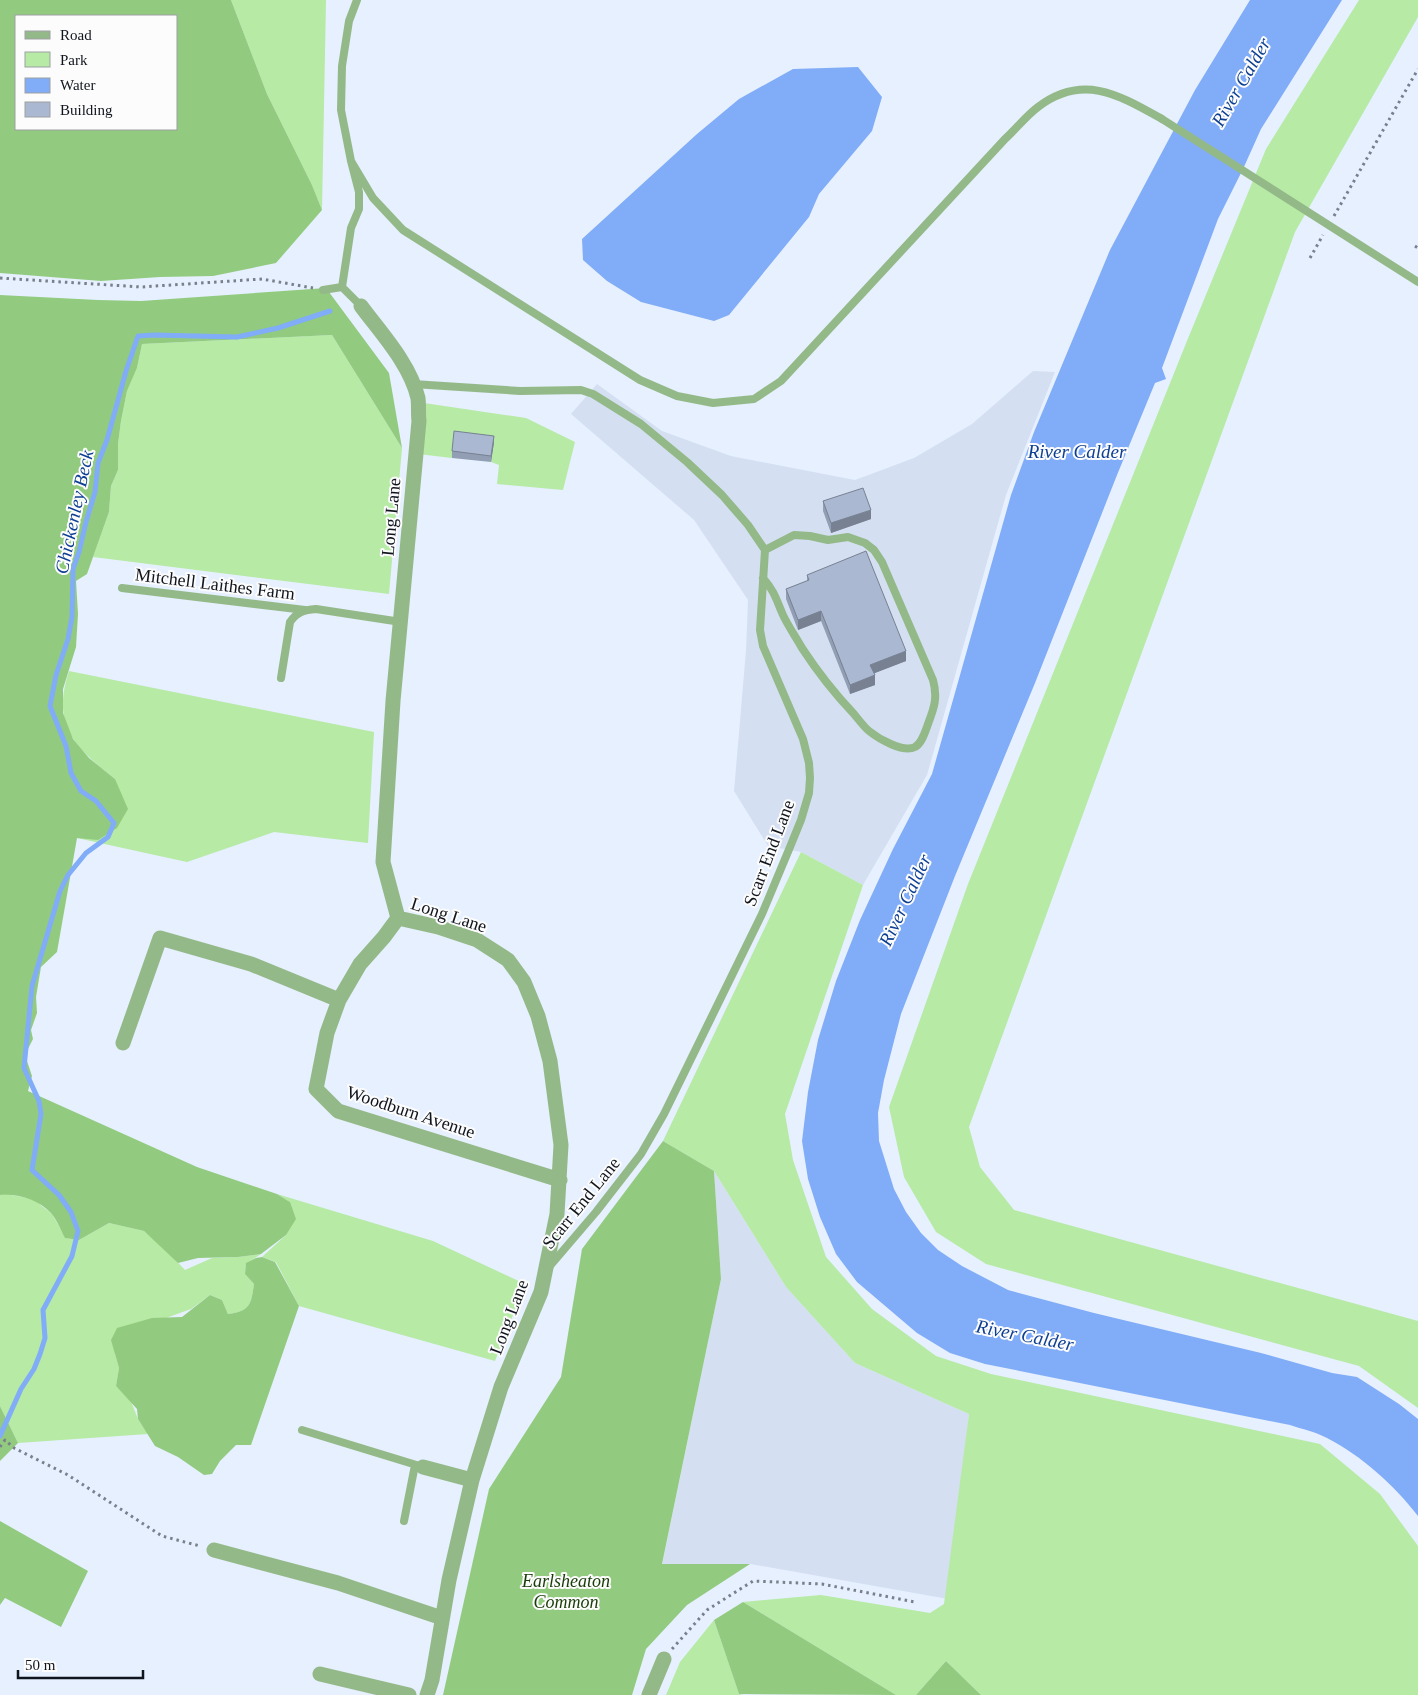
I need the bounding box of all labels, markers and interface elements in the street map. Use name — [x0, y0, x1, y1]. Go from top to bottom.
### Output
legend — [15, 15, 178, 130]
text: Road — [60, 27, 92, 43]
water label: River Calder — [1207, 34, 1275, 131]
text: Park — [60, 52, 88, 68]
text: Water — [60, 77, 95, 93]
text: Building — [60, 102, 113, 118]
water label: River Calder — [1027, 441, 1127, 462]
water label: Chickenley Beck — [51, 448, 97, 576]
street label: Long Lane — [378, 477, 404, 557]
street label: Mitchell Laithes Farm — [134, 564, 296, 604]
street label: Scarr End Lane — [740, 797, 798, 909]
water label: River Calder — [874, 850, 936, 950]
street label: Long Lane — [409, 893, 489, 937]
street label: Woodburn Avenue — [344, 1082, 478, 1142]
street label: Scarr End Lane — [538, 1153, 624, 1253]
street label: Long Lane — [486, 1277, 532, 1357]
water label: River Calder — [974, 1315, 1076, 1355]
park label: Earlsheaton Common — [521, 1571, 610, 1612]
scale bar — [18, 1648, 142, 1680]
text: 50 m — [25, 1657, 56, 1673]

